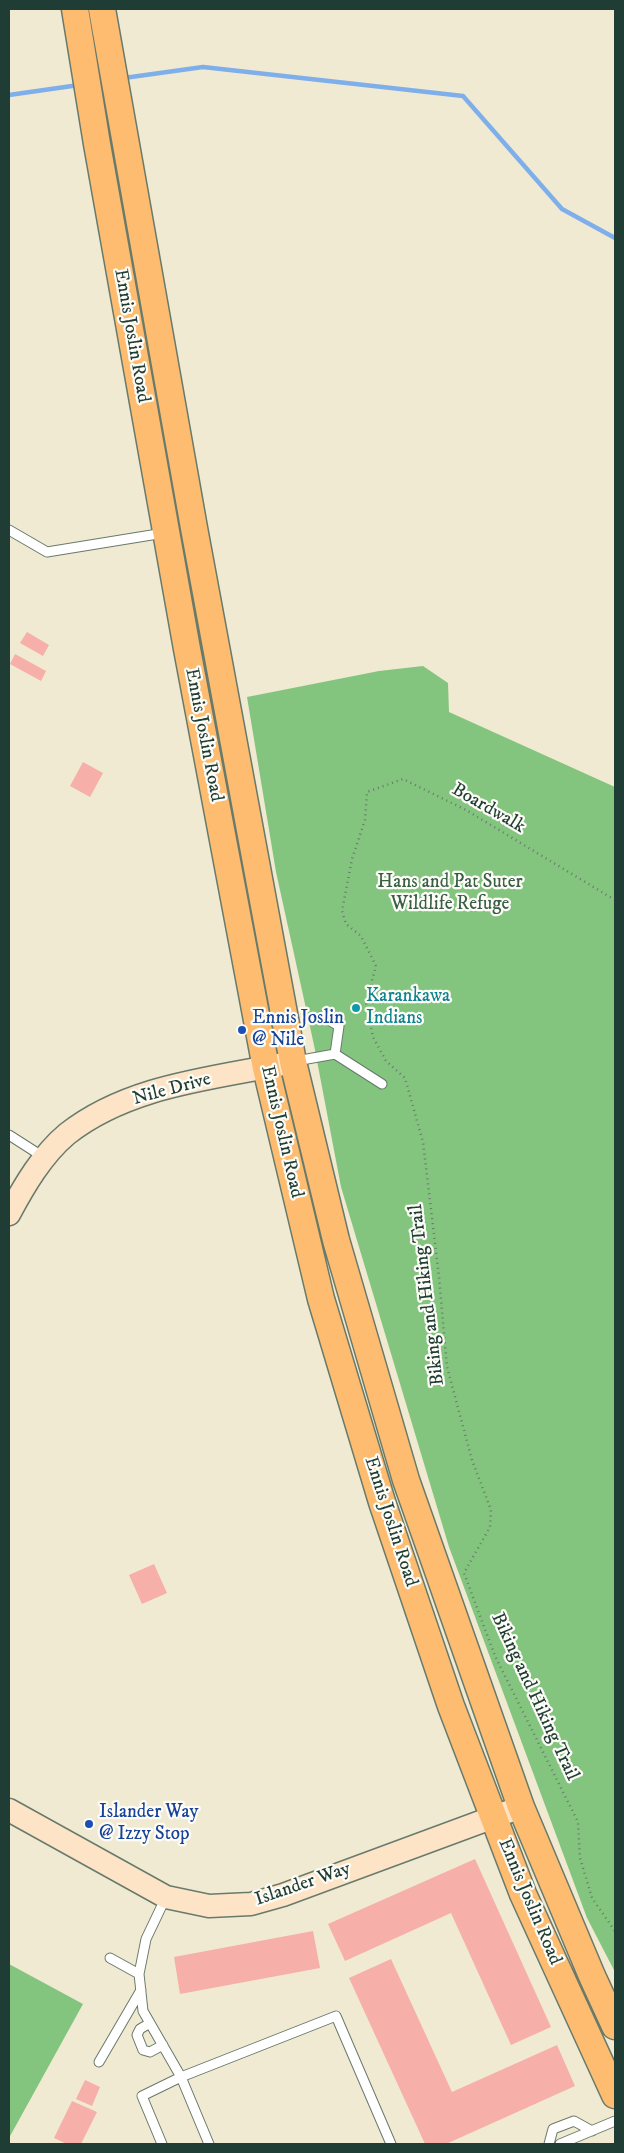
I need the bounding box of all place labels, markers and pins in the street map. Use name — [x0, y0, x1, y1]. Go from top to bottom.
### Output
place label: Karankawa Indians — [366, 986, 450, 1030]
marker: Karankawa Indians — [350, 1002, 362, 1014]
place label: Ennis Joslin @ Nile — [252, 1008, 344, 1052]
marker: Ennis Joslin @ Nile — [236, 1024, 248, 1036]
place label: Islander Way @ Izzy Stop — [99, 1802, 199, 1846]
marker: Islander Way @ Izzy Stop — [83, 1818, 95, 1830]

